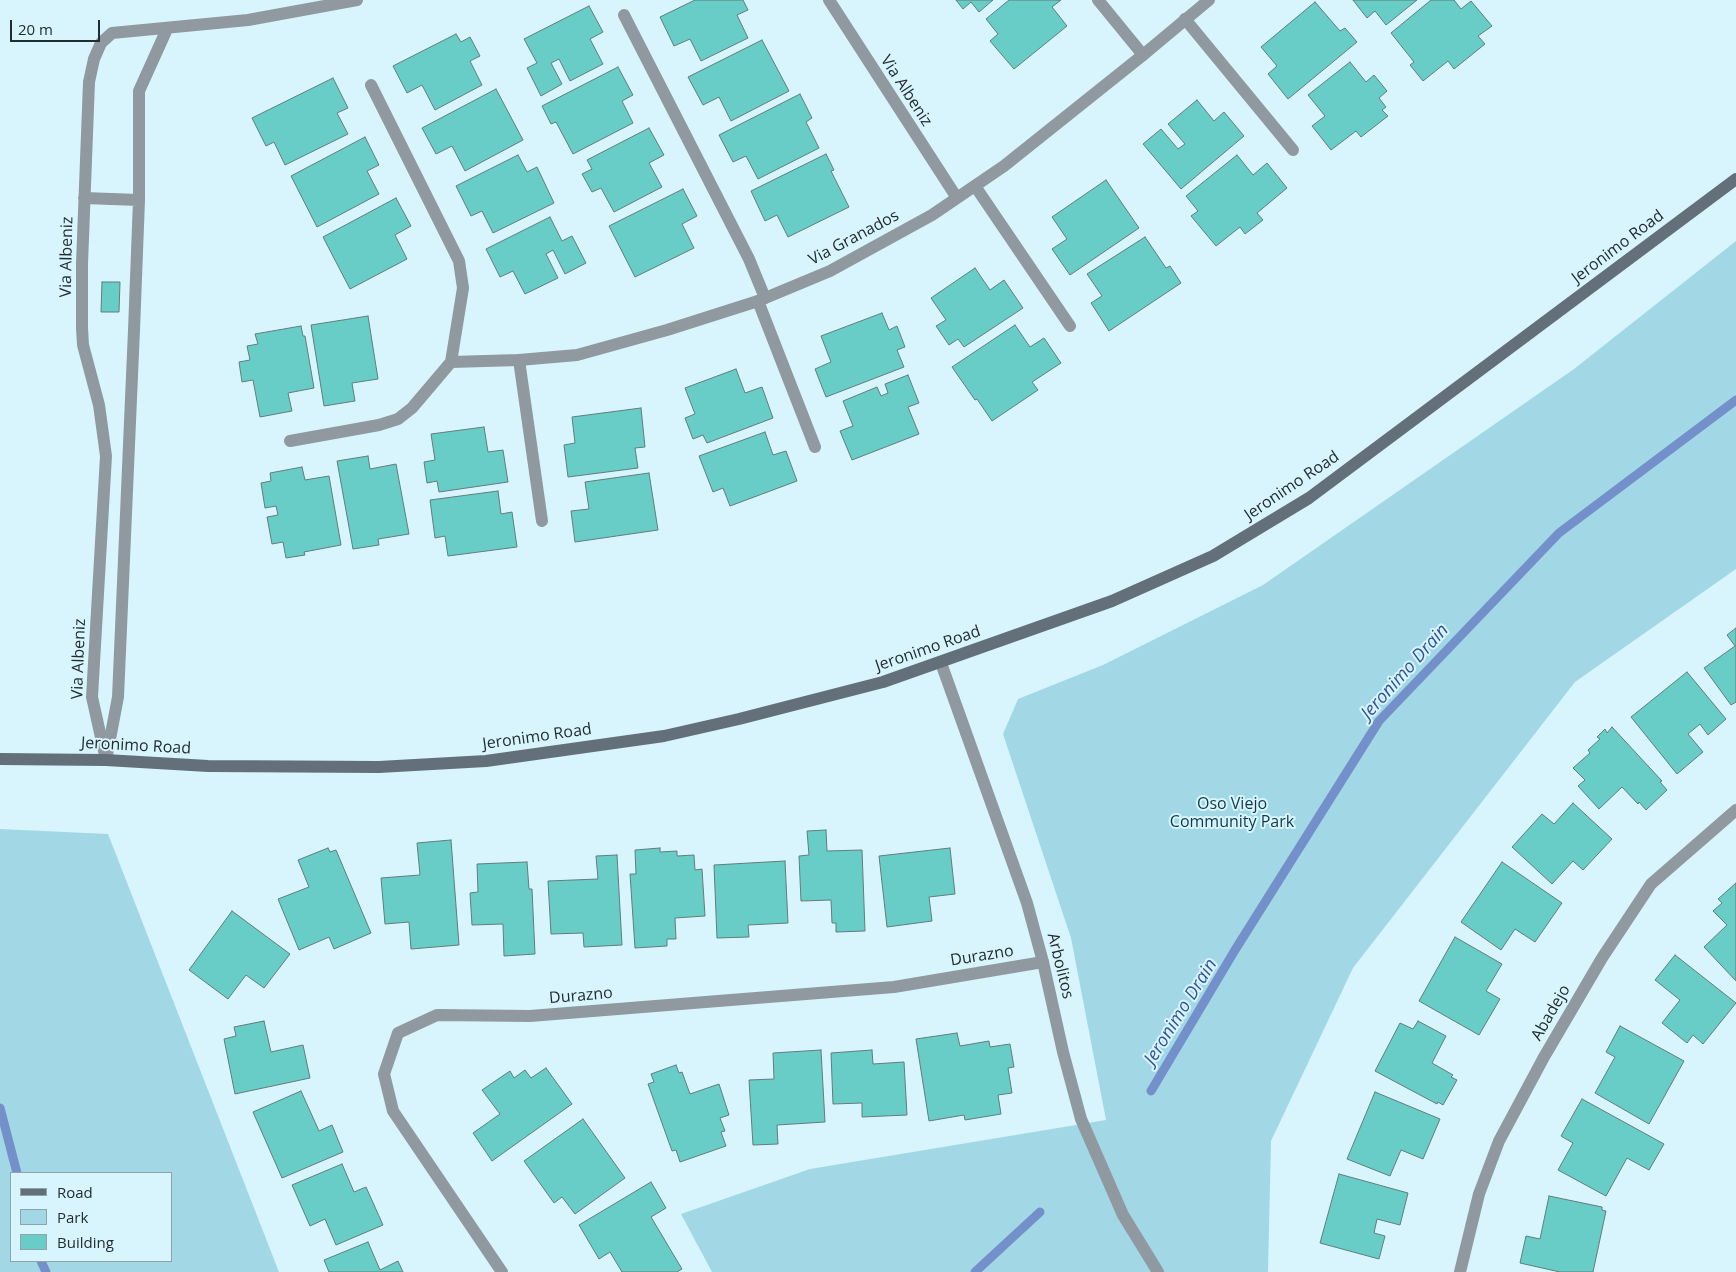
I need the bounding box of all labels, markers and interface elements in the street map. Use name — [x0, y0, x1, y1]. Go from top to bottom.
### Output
scale bar — [12, 10, 102, 42]
text: 20 m — [18, 19, 53, 39]
street label: Via Albeniz — [876, 52, 936, 130]
street label: Via Granados — [806, 206, 902, 270]
street label: Jeronimo Road — [1568, 206, 1668, 288]
street label: Via Albeniz — [57, 216, 77, 298]
street label: Jeronimo Road — [1241, 447, 1343, 525]
street label: Via Albeniz — [68, 618, 90, 700]
water label: Jeronimo Drain — [1357, 620, 1453, 724]
street label: Jeronimo Road — [873, 622, 983, 676]
street label: Jeronimo Road — [481, 720, 593, 754]
street label: Jeronimo Road — [81, 734, 191, 758]
park label: Oso Viejo Community Park — [1170, 794, 1294, 832]
street label: Arbolitos — [1043, 931, 1077, 1001]
street label: Durazno — [949, 942, 1015, 970]
water label: Jeronimo Drain — [1140, 955, 1222, 1069]
street label: Abadejo — [1527, 982, 1575, 1044]
street label: Durazno — [548, 984, 614, 1008]
legend — [10, 1172, 172, 1262]
text: Road — [57, 1182, 93, 1202]
text: Park — [57, 1207, 88, 1227]
text: Building — [57, 1232, 114, 1252]

